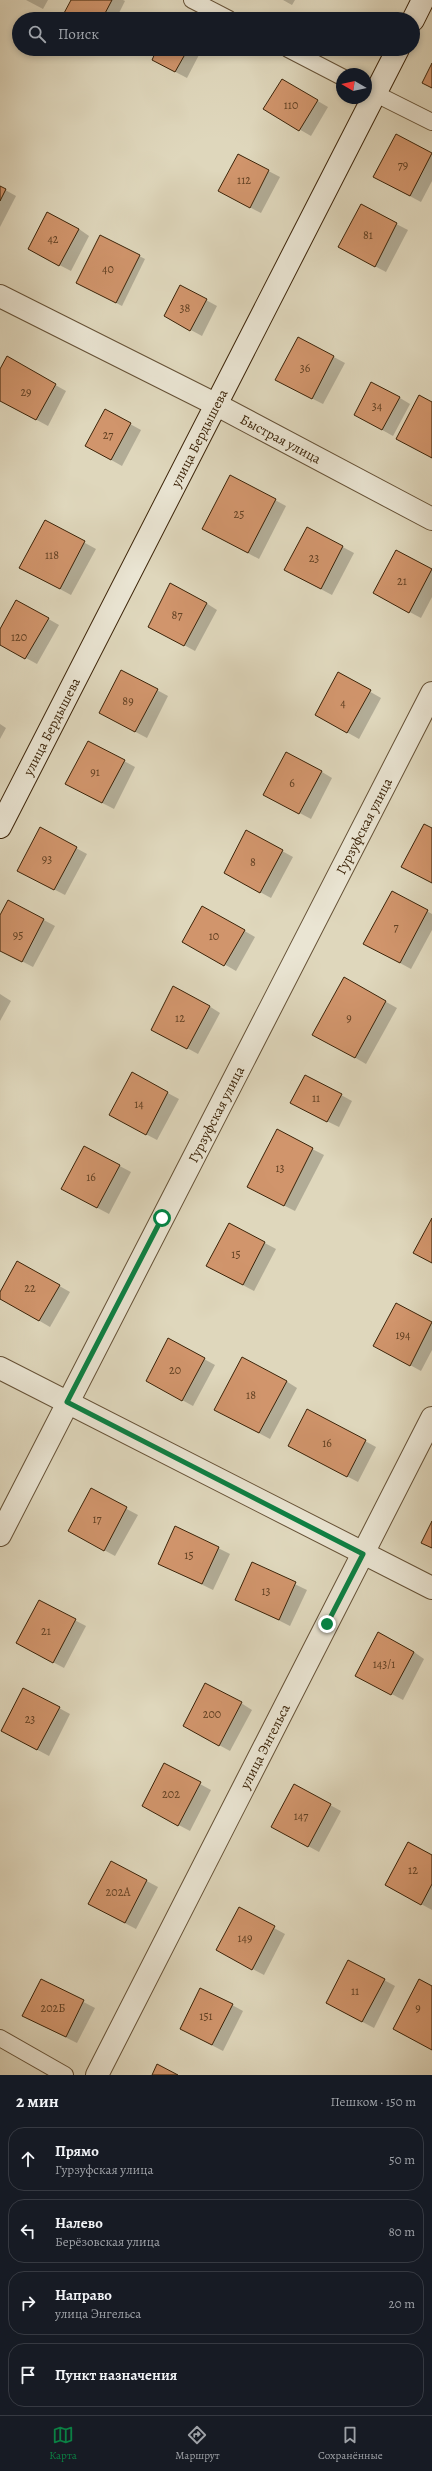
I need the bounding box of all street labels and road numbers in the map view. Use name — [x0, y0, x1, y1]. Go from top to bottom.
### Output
street label: улица Бердышева — [166, 385, 232, 491]
street label: Быстрая улица — [237, 410, 325, 468]
street label: улица Бердышева — [18, 674, 85, 780]
street label: Гурзуфская улица — [331, 774, 397, 877]
street label: Гурзуфская улица — [183, 1062, 249, 1166]
street label: улица Энгельса — [235, 1700, 294, 1793]

